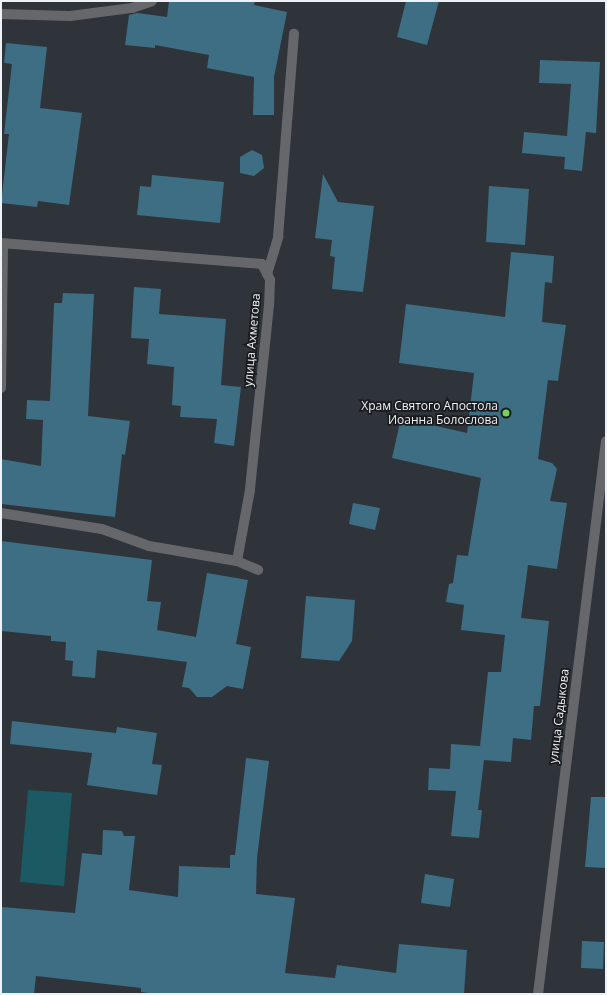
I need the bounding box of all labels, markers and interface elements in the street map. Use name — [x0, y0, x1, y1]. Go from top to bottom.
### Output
street label: улица Ахметова — [241, 293, 263, 387]
place label: Храм Святого Апостола Иоанна Болослова — [361, 399, 498, 427]
marker: Храм Святого Апостола Иоанна Болослова — [501, 408, 511, 418]
street label: улица Садыкова — [546, 668, 572, 764]

